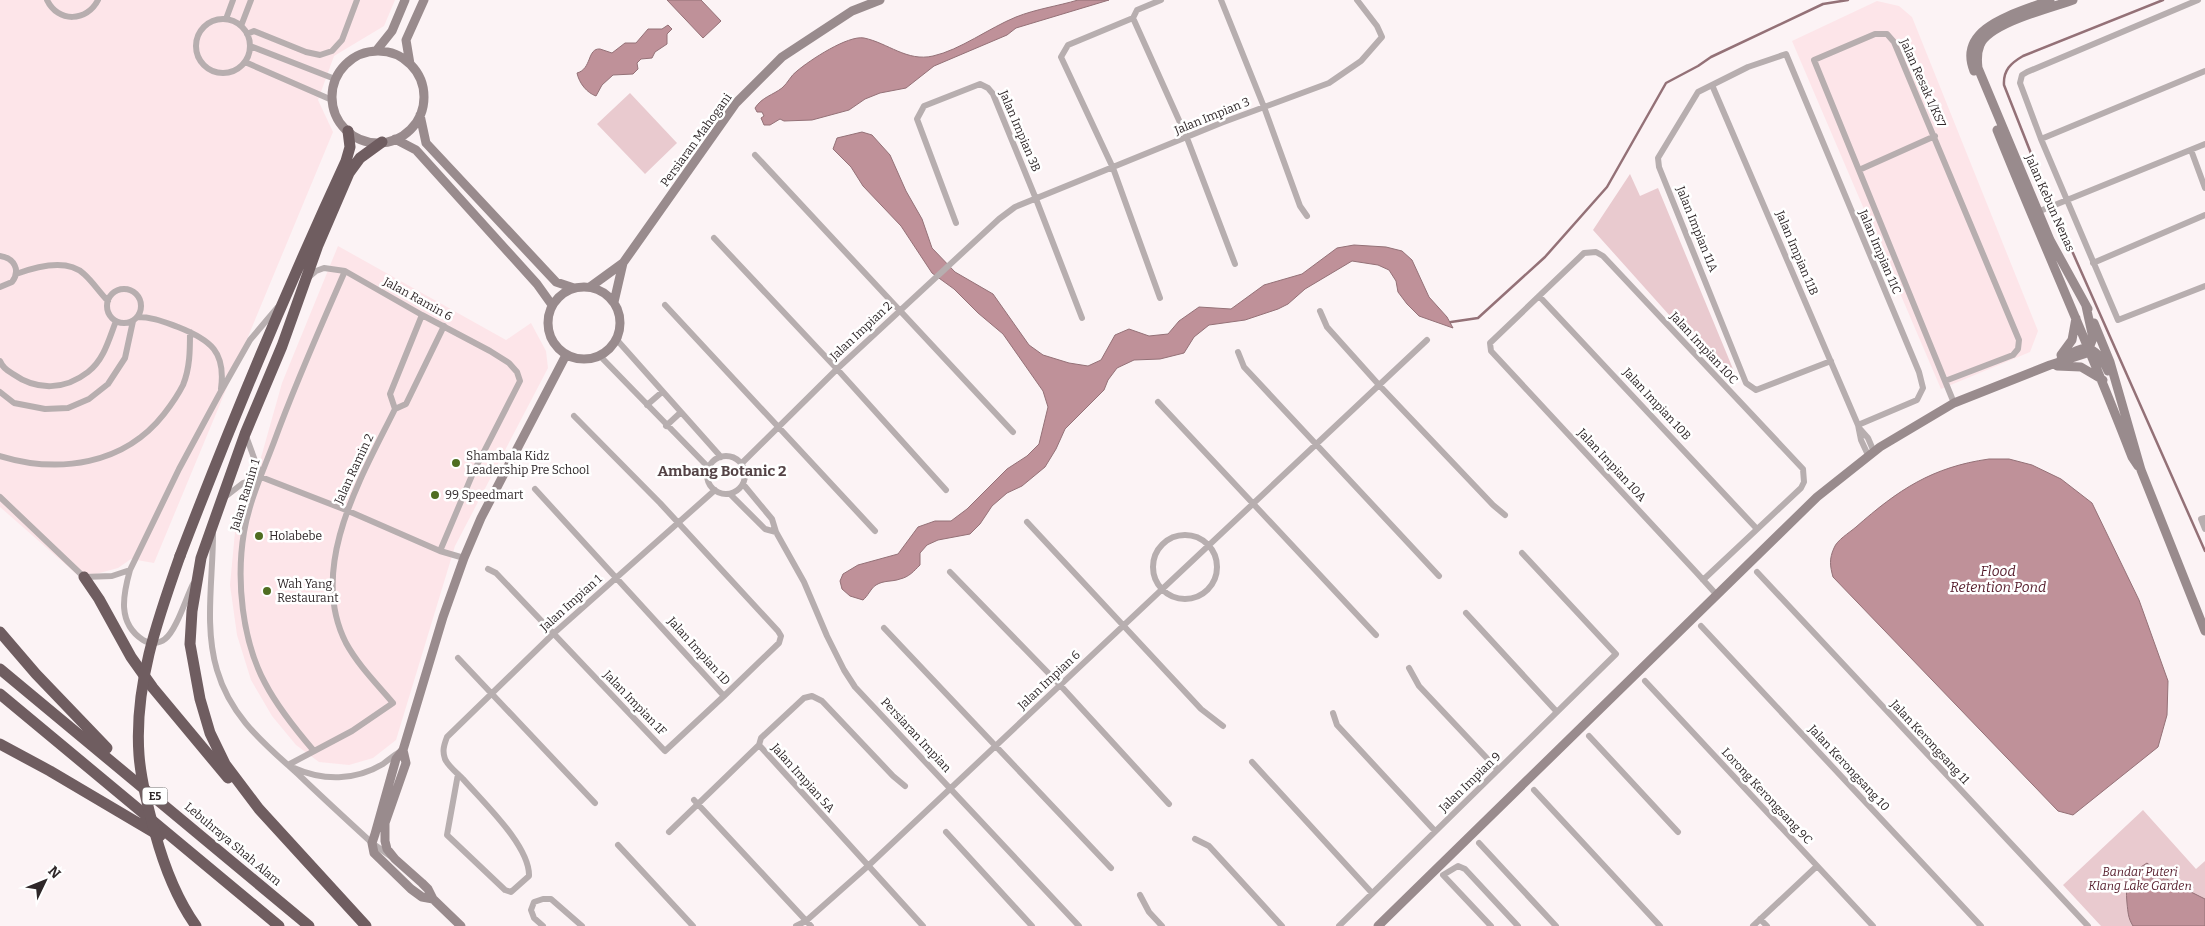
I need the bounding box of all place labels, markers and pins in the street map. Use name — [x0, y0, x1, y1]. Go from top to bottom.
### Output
place label: Shambala Kidz Leadership Pre School — [466, 449, 590, 477]
marker: Shambala Kidz Leadership Pre School — [450, 457, 462, 469]
place label: 99 Speedmart — [445, 488, 524, 502]
marker: 99 Speedmart — [429, 489, 441, 501]
place label: Holabebe — [269, 529, 322, 543]
marker: Holabebe — [253, 530, 265, 542]
place label: Wah Yang Restaurant — [277, 577, 339, 605]
marker: Wah Yang Restaurant — [261, 585, 273, 597]

